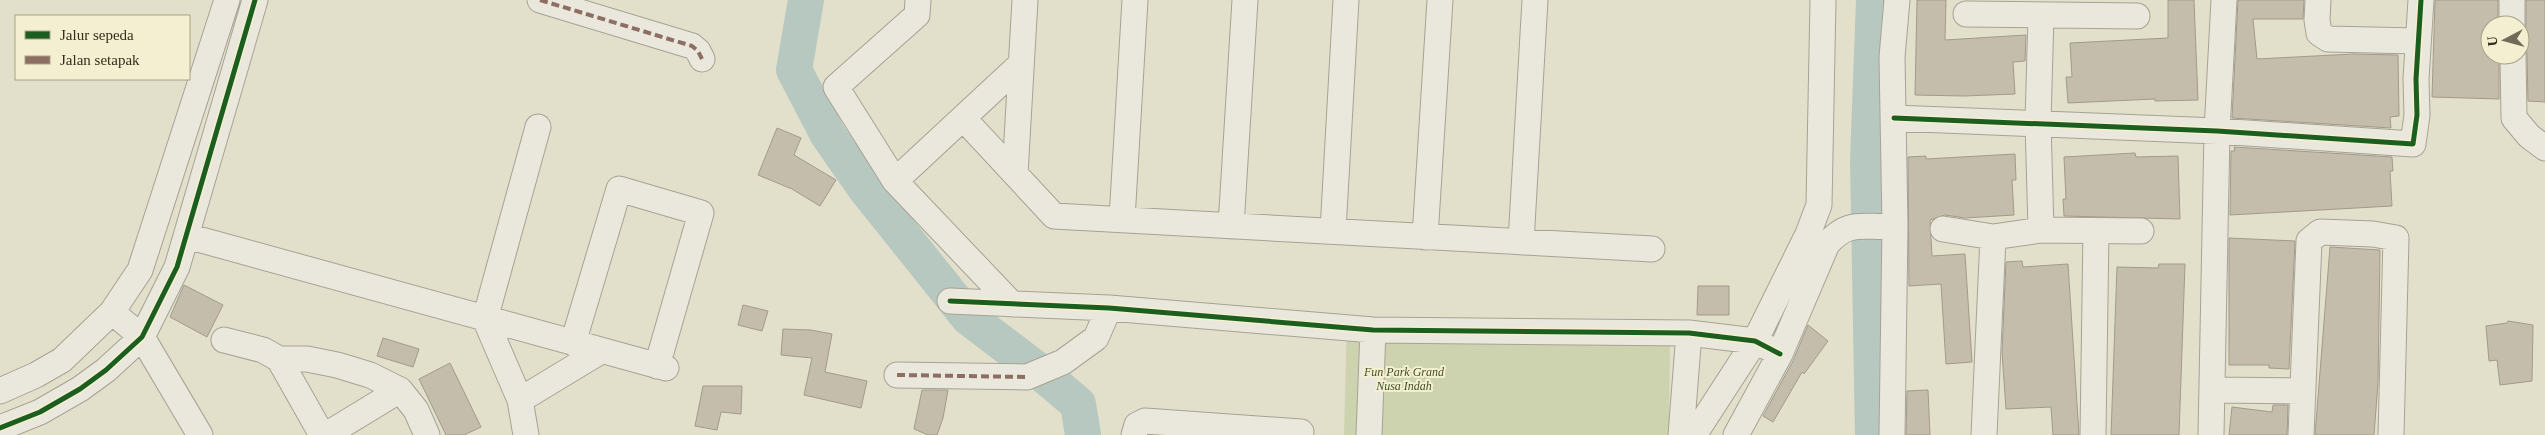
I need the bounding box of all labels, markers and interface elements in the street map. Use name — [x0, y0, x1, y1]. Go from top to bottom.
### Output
legend — [15, 15, 190, 80]
north arrow — [2480, 15, 2530, 65]
text: Jalur sepeda — [60, 27, 134, 43]
text: U — [2485, 35, 2501, 47]
text: Jalan setapak — [60, 52, 140, 68]
park label: Fun Park Grand Nusa Indah — [1363, 365, 1445, 393]

